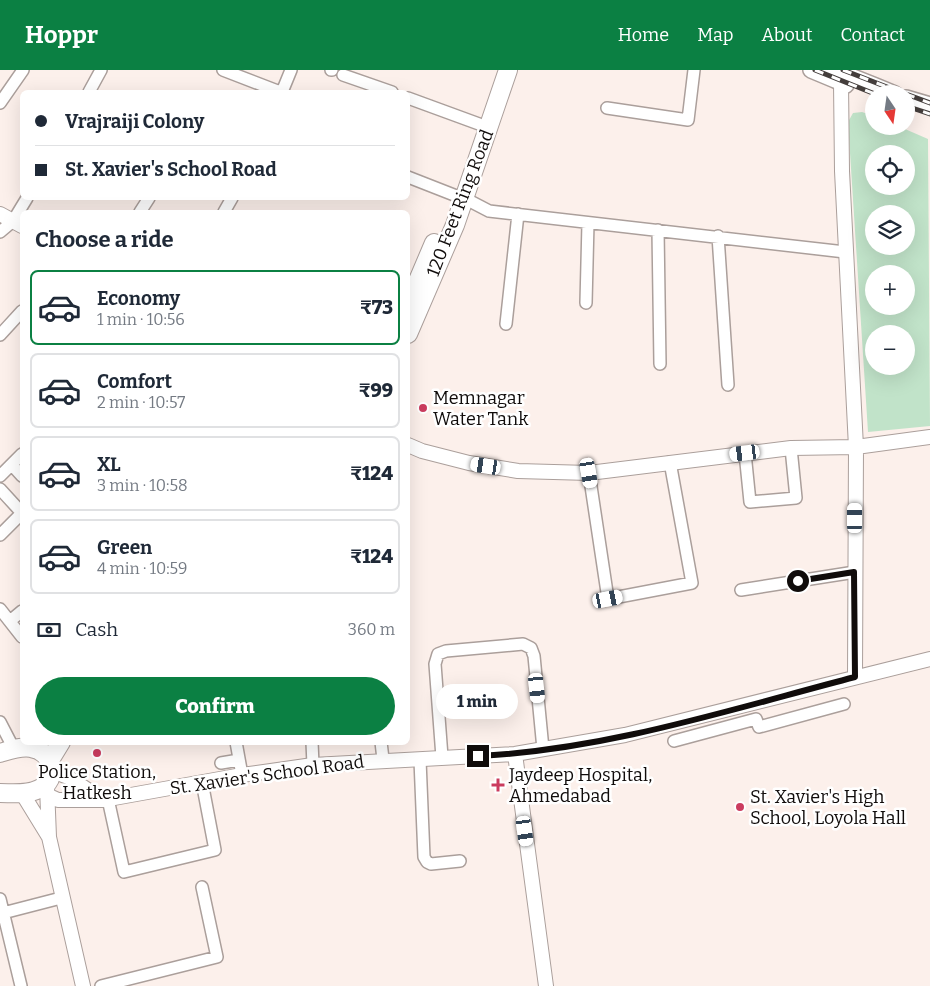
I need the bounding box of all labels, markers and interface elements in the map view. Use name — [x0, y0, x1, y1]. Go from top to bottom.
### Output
text: Hoppr — [25, 21, 98, 49]
text: Home — [618, 24, 669, 46]
text: Map — [697, 24, 733, 46]
text: About — [761, 24, 812, 46]
text: Contact — [840, 24, 905, 46]
north arrow — [865, 85, 915, 135]
map controls — [865, 85, 915, 375]
text: Vrajraiji Colony — [65, 110, 204, 133]
street label: 120 Feet Ring Road — [422, 126, 498, 280]
button: locate — [865, 145, 915, 195]
text: St. Xavier's School Road — [65, 158, 277, 181]
button: layers — [865, 205, 915, 255]
text: Choose a ride — [35, 226, 174, 253]
button: + — [865, 265, 915, 315]
icon: car — [37, 285, 82, 330]
text: Economy — [97, 287, 180, 310]
text: ₹73 — [360, 296, 393, 319]
text: 1 min · 10:56 — [97, 310, 185, 329]
button: − — [865, 325, 915, 375]
icon: car — [37, 368, 82, 413]
text: Comfort — [97, 370, 172, 393]
text: ₹99 — [359, 379, 393, 402]
place label: Memnagar Water Tank — [433, 387, 529, 430]
text: 2 min · 10:57 — [97, 393, 185, 412]
marker: Memnagar Water Tank — [417, 402, 429, 414]
car — [729, 444, 760, 462]
icon: car — [37, 451, 82, 496]
text: XL — [97, 453, 121, 476]
car — [470, 456, 501, 476]
car — [579, 457, 598, 489]
text: ₹124 — [350, 462, 393, 485]
text: 3 min · 10:58 — [97, 476, 188, 495]
car — [847, 503, 862, 533]
icon: car — [37, 534, 82, 579]
text: Green — [97, 536, 152, 559]
text: ₹124 — [350, 545, 393, 568]
text: 4 min · 10:59 — [97, 559, 187, 578]
route start — [787, 570, 809, 592]
car — [591, 589, 624, 609]
icon: cash — [35, 616, 63, 644]
text: Cash — [75, 618, 118, 641]
text: 360 m — [348, 620, 395, 639]
car — [527, 672, 546, 704]
button: Confirm — [35, 677, 395, 735]
callout: 1 min — [437, 684, 519, 718]
text: 1 min — [457, 692, 497, 711]
route end — [467, 745, 489, 767]
marker: Police Station, Hatkesh — [91, 747, 103, 759]
street label: St. Xavier's School Road — [168, 750, 366, 800]
place label: Police Station, Hatkesh — [38, 761, 156, 804]
place label: Jaydeep Hospital, Ahmedabad — [508, 764, 652, 807]
marker: Jaydeep Hospital, Ahmedabad — [491, 778, 505, 792]
place label: St. Xavier's High School, Loyola Hall — [750, 786, 906, 829]
marker: St. Xavier's High School, Loyola Hall — [734, 801, 746, 813]
car — [515, 815, 534, 847]

